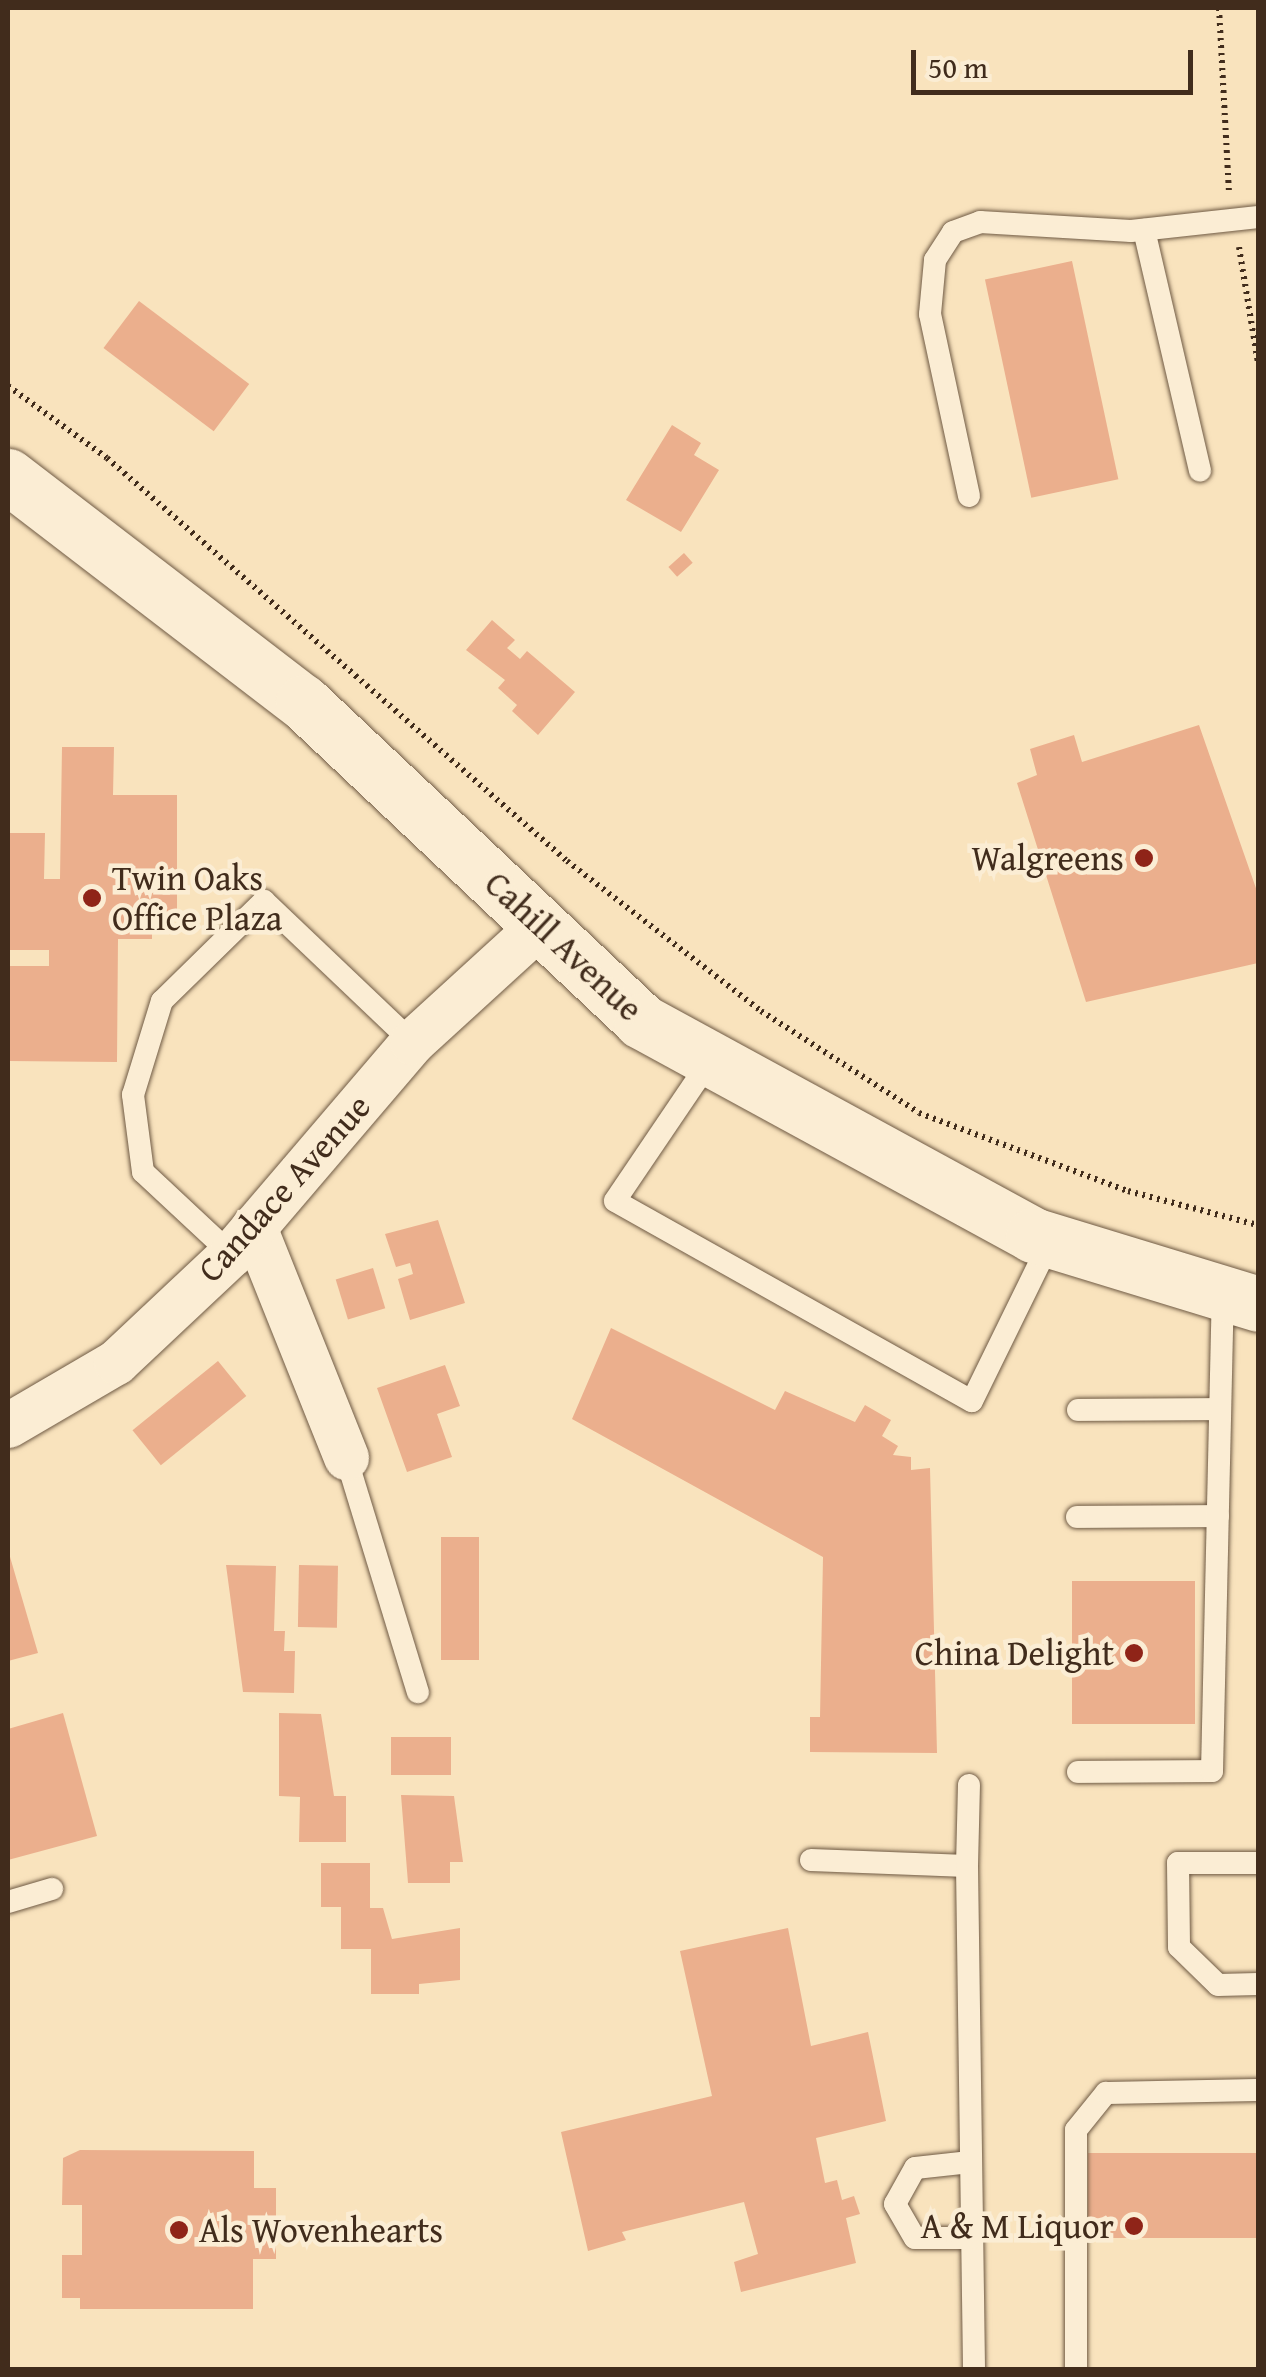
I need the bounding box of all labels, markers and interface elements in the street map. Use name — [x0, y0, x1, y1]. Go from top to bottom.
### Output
scale bar — [916, 30, 1198, 92]
text: 50 m — [928, 45, 988, 89]
place label: Walgreens — [972, 837, 1124, 879]
marker: Walgreens — [1133, 847, 1155, 869]
place label: Twin Oaks Office Plaza — [112, 857, 282, 939]
street label: Cahill Avenue — [477, 862, 651, 1030]
marker: Twin Oaks Office Plaza — [81, 887, 103, 909]
street label: Candace Avenue — [189, 1086, 379, 1290]
place label: China Delight — [915, 1632, 1114, 1674]
marker: China Delight — [1123, 1642, 1145, 1664]
place label: A & M Liquor — [921, 2205, 1114, 2247]
place label: Als Wovenhearts — [199, 2209, 443, 2251]
marker: A & M Liquor — [1123, 2215, 1145, 2237]
marker: Als Wovenhearts — [168, 2219, 190, 2241]

